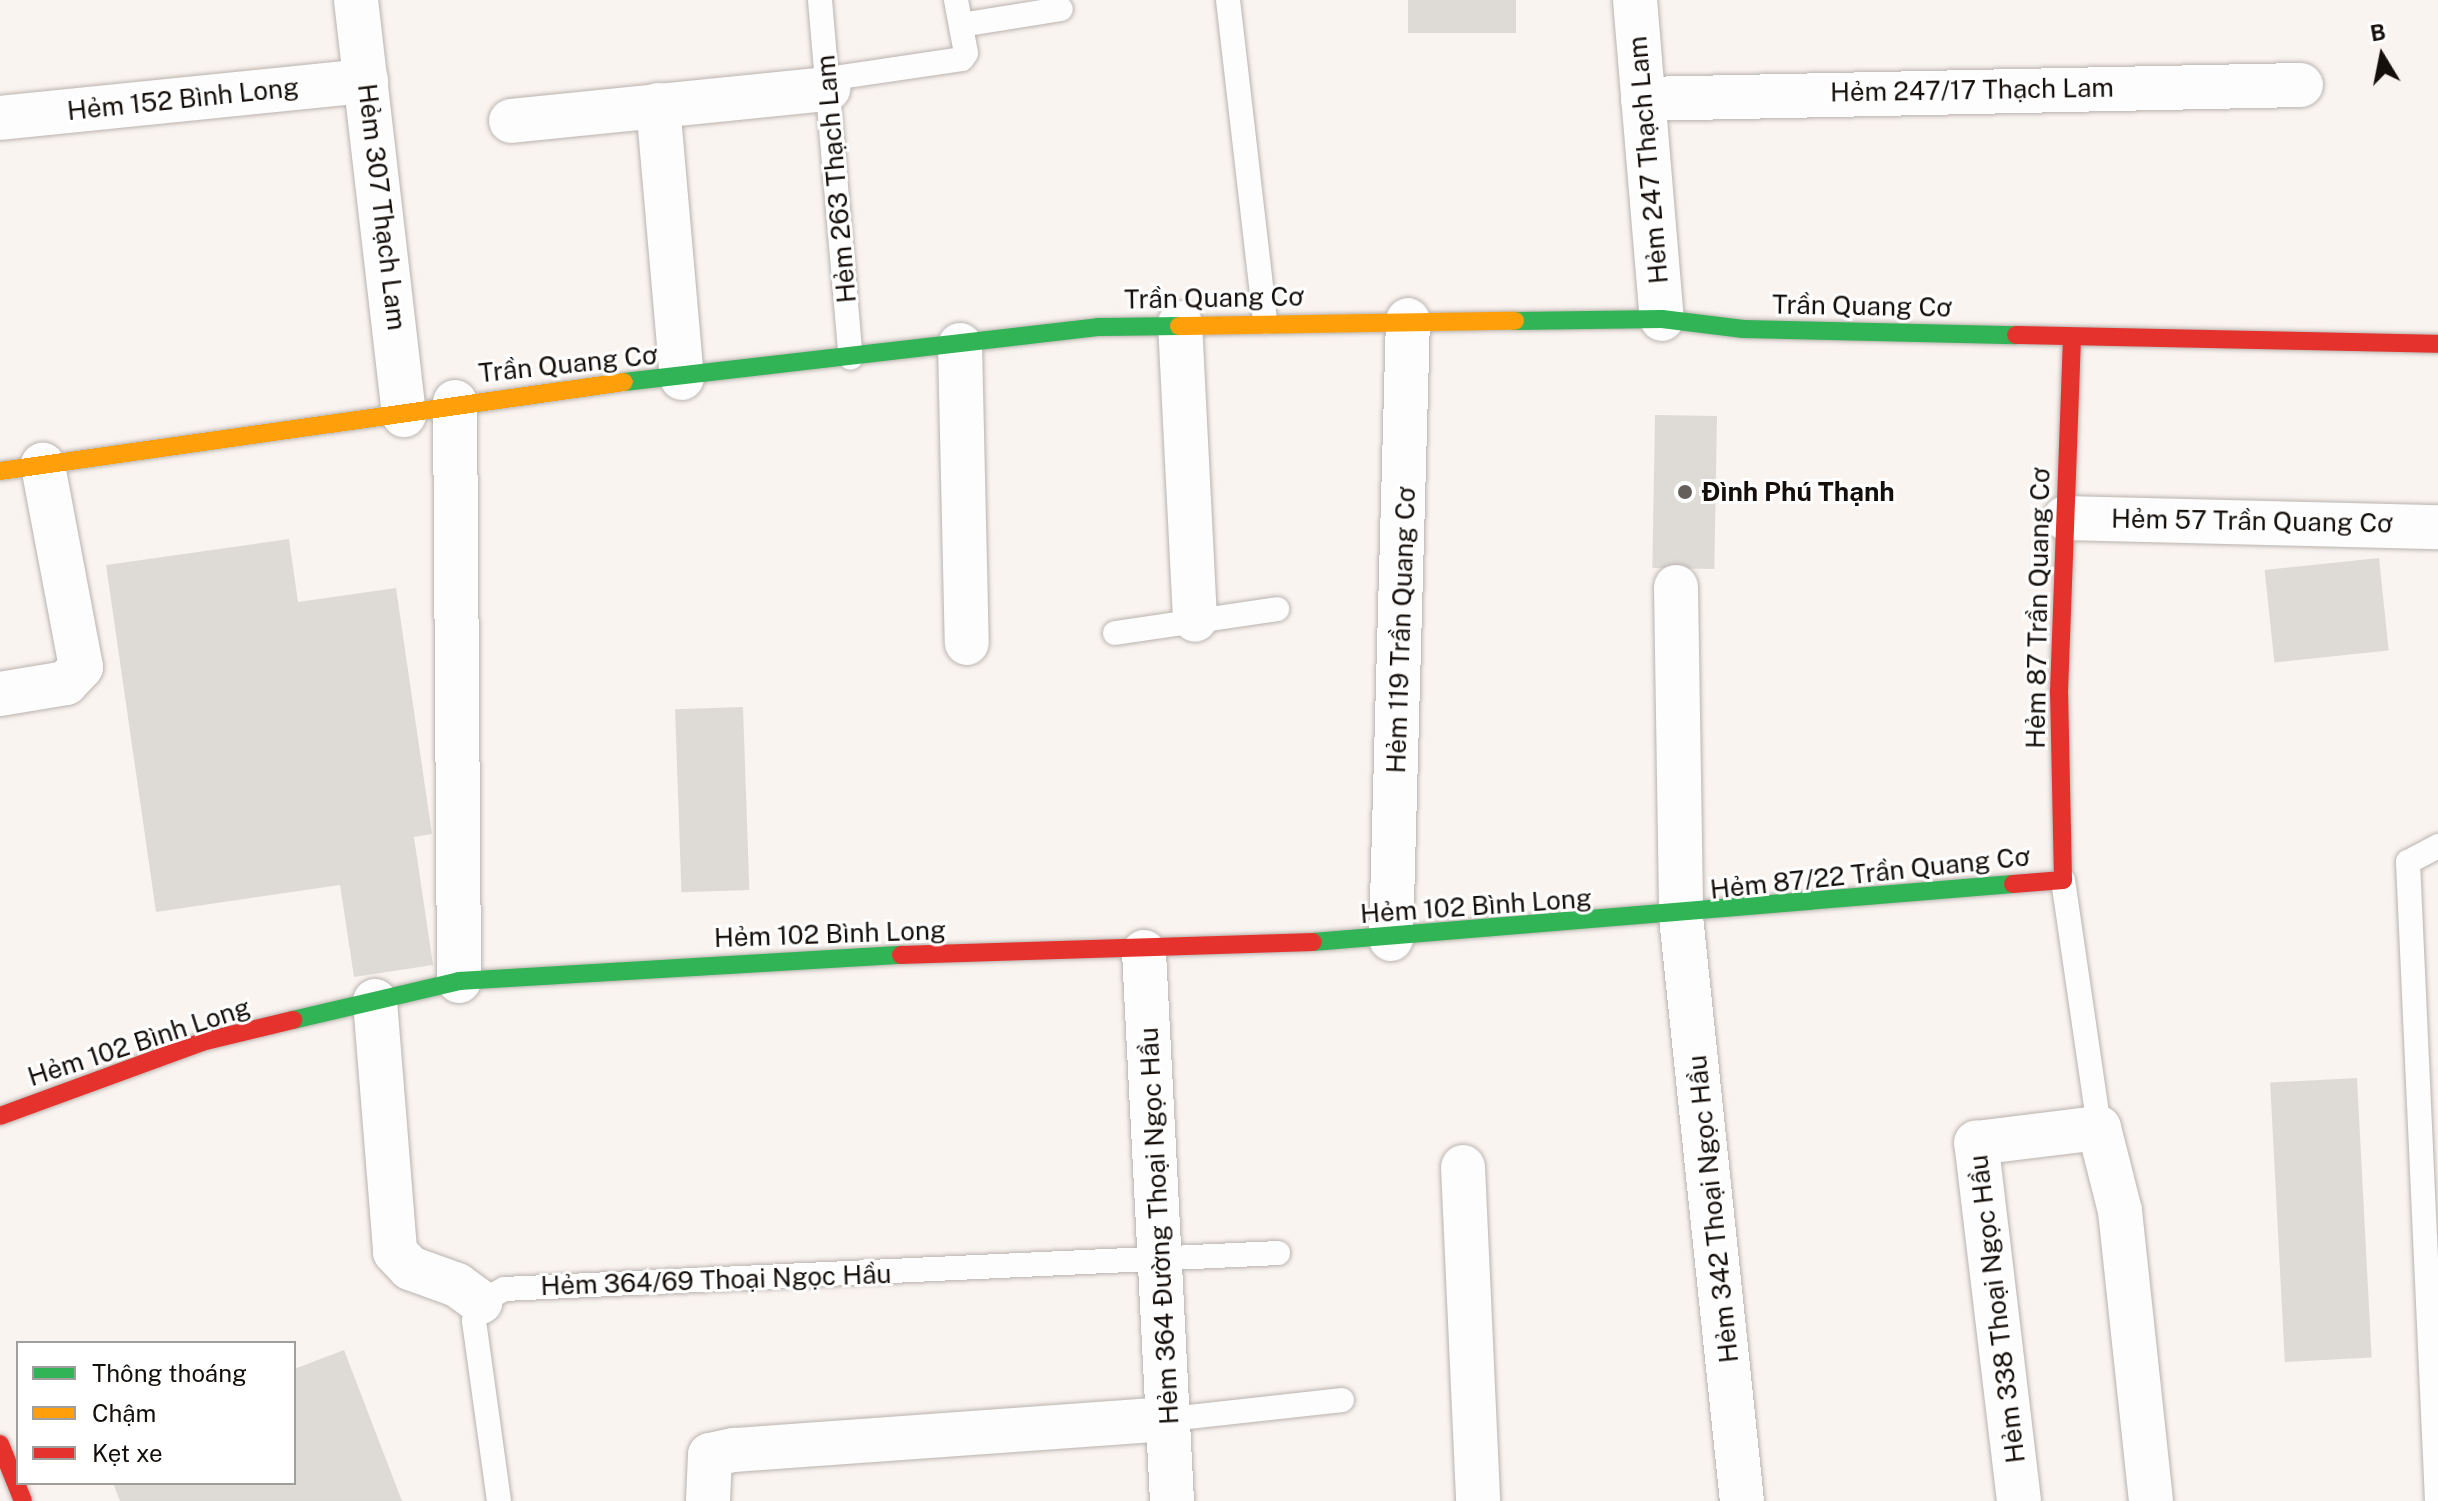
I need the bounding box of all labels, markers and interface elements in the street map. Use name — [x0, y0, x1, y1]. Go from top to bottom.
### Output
north arrow — [2342, 16, 2422, 96]
text: B — [2368, 18, 2388, 46]
street label: Hẻm 247 Thạch Lam — [1622, 35, 1674, 285]
street label: Hẻm 263 Thạch Lam — [810, 54, 862, 304]
street label: Hẻm 152 Bình Long — [66, 71, 300, 127]
street label: Hẻm 247/17 Thạch Lam — [1830, 72, 2114, 108]
street label: Hẻm 307 Thạch Lam — [351, 82, 413, 332]
street label: Trần Quang Cơ — [1124, 281, 1304, 315]
street label: Trần Quang Cơ — [1772, 289, 1952, 323]
street label: Trần Quang Cơ — [477, 339, 659, 389]
street label: Hẻm 87 Trần Quang Cơ — [2020, 467, 2056, 749]
place label: Đình Phú Thạnh — [1701, 476, 1895, 508]
marker: Đình Phú Thạnh — [1676, 483, 1694, 501]
street label: Hẻm 119 Trần Quang Cơ — [1380, 486, 1422, 774]
street label: Hẻm 57 Trần Quang Cơ — [2111, 503, 2393, 539]
street label: Hẻm 87/22 Trần Quang Cơ — [1708, 841, 2032, 905]
street label: Hẻm 102 Bình Long — [1359, 882, 1593, 930]
street label: Hẻm 102 Bình Long — [713, 914, 947, 954]
street label: Hẻm 102 Bình Long — [24, 991, 254, 1093]
street label: Hẻm 364 Đường Thoại Ngọc Hầu — [1133, 1026, 1185, 1426]
street label: Hẻm 342 Thoại Ngọc Hầu — [1681, 1053, 1745, 1365]
street label: Hẻm 338 Thoại Ngọc Hầu — [1963, 1153, 2031, 1465]
street label: Hẻm 364/69 Thoại Ngọc Hầu — [540, 1258, 892, 1302]
legend — [16, 1341, 296, 1485]
text: Thông thoáng — [92, 1359, 247, 1387]
text: Chậm — [92, 1399, 156, 1427]
text: Kẹt xe — [92, 1439, 163, 1467]

